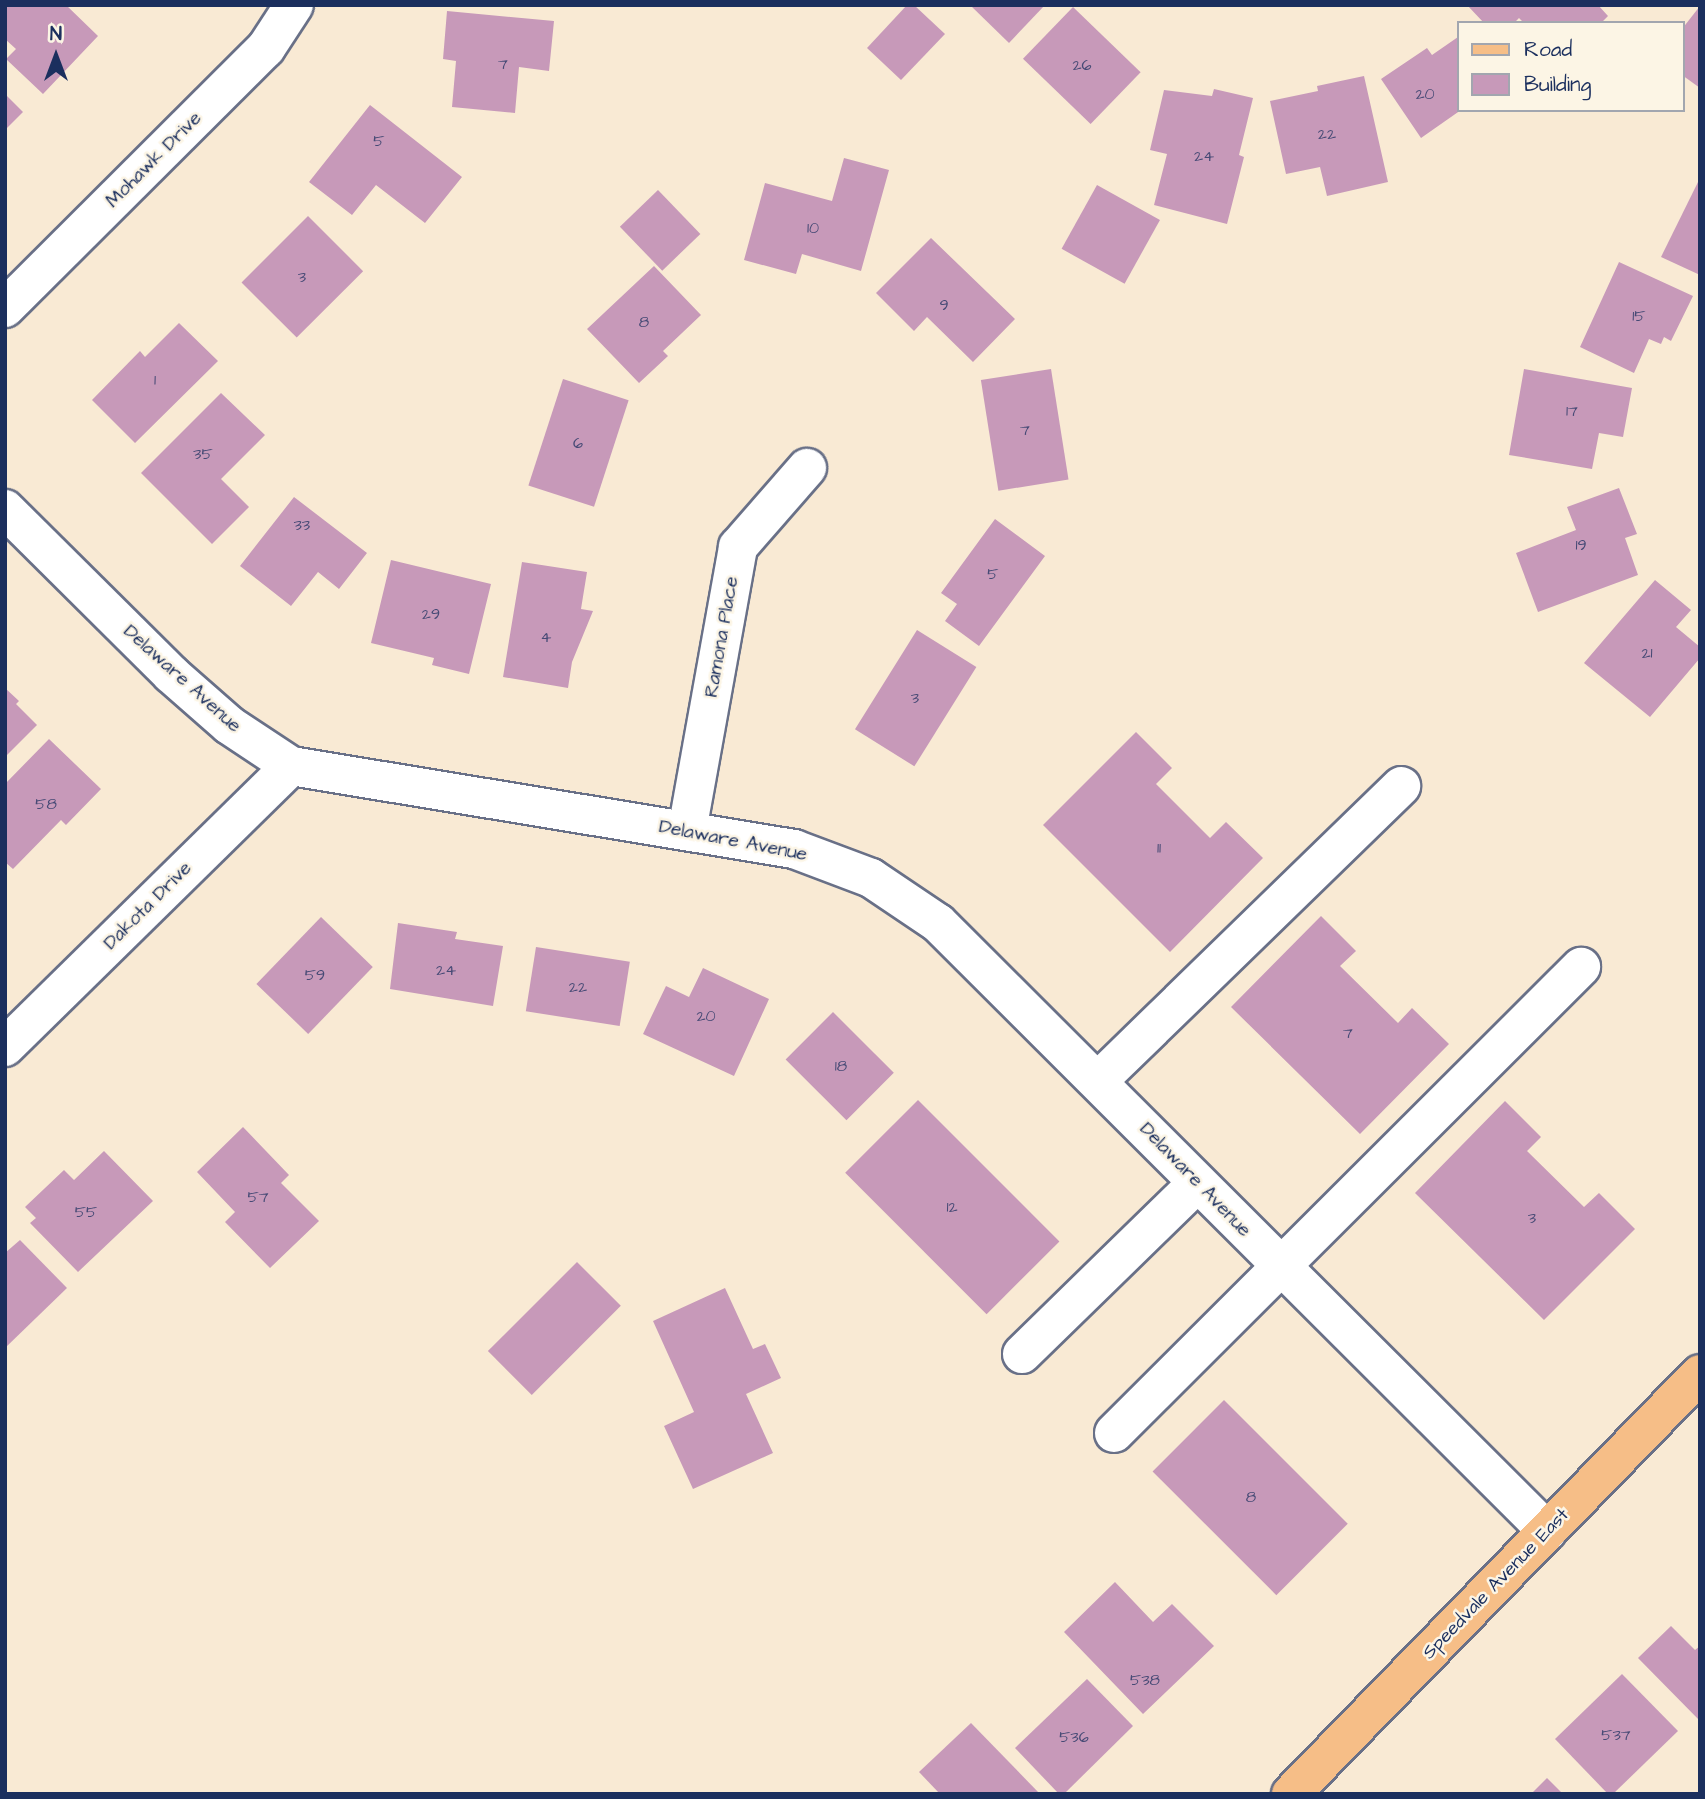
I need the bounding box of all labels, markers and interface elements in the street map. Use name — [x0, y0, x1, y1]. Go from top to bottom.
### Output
north arrow — [21, 21, 91, 91]
text: N — [50, 21, 62, 48]
legend — [1456, 21, 1684, 112]
text: Road — [1524, 35, 1572, 64]
house number: 7 — [498, 54, 508, 74]
house number: 26 — [1072, 55, 1092, 75]
text: Building — [1524, 70, 1591, 99]
house number: 20 — [1415, 84, 1435, 104]
street label: Mohawk Drive — [101, 107, 207, 213]
house number: 22 — [1318, 124, 1336, 144]
house number: 5 — [373, 131, 385, 151]
house number: 24 — [1194, 146, 1214, 166]
house number: 10 — [807, 218, 819, 238]
house number: 3 — [298, 267, 306, 287]
house number: 9 — [939, 295, 949, 315]
house number: 15 — [1632, 306, 1646, 326]
house number: 8 — [639, 312, 649, 332]
house number: 1 — [154, 370, 156, 390]
house number: 17 — [1566, 401, 1578, 421]
house number: 7 — [1020, 420, 1030, 440]
house number: 6 — [573, 433, 583, 453]
house number: 35 — [193, 444, 213, 464]
house number: 33 — [294, 515, 310, 535]
house number: 19 — [1575, 535, 1587, 555]
house number: 5 — [987, 564, 999, 584]
street label: Ramona Place — [700, 575, 744, 699]
house number: 29 — [422, 604, 440, 624]
street label: Delaware Avenue — [118, 620, 246, 738]
house number: 4 — [541, 627, 551, 647]
house number: 21 — [1641, 643, 1653, 663]
house number: 3 — [911, 688, 919, 708]
house number: 58 — [35, 794, 57, 814]
street label: Delaware Avenue — [657, 815, 809, 867]
house number: 11 — [1157, 838, 1161, 858]
street label: Dakota Drive — [99, 857, 197, 955]
house number: 24 — [436, 960, 456, 980]
house number: 59 — [305, 965, 325, 985]
house number: 22 — [569, 977, 587, 997]
house number: 20 — [696, 1006, 716, 1026]
house number: 7 — [1343, 1023, 1353, 1043]
house number: 18 — [835, 1056, 847, 1076]
street label: Delaware Avenue — [1135, 1118, 1255, 1242]
house number: 57 — [247, 1187, 269, 1207]
house number: 12 — [946, 1197, 958, 1217]
house number: 55 — [75, 1202, 97, 1222]
house number: 3 — [1528, 1208, 1536, 1228]
house number: 8 — [1246, 1487, 1256, 1507]
street label: Speedvale Avenue East — [1418, 1504, 1574, 1664]
house number: 538 — [1130, 1670, 1160, 1690]
house number: 537 — [1601, 1725, 1631, 1745]
house number: 536 — [1059, 1727, 1089, 1747]

